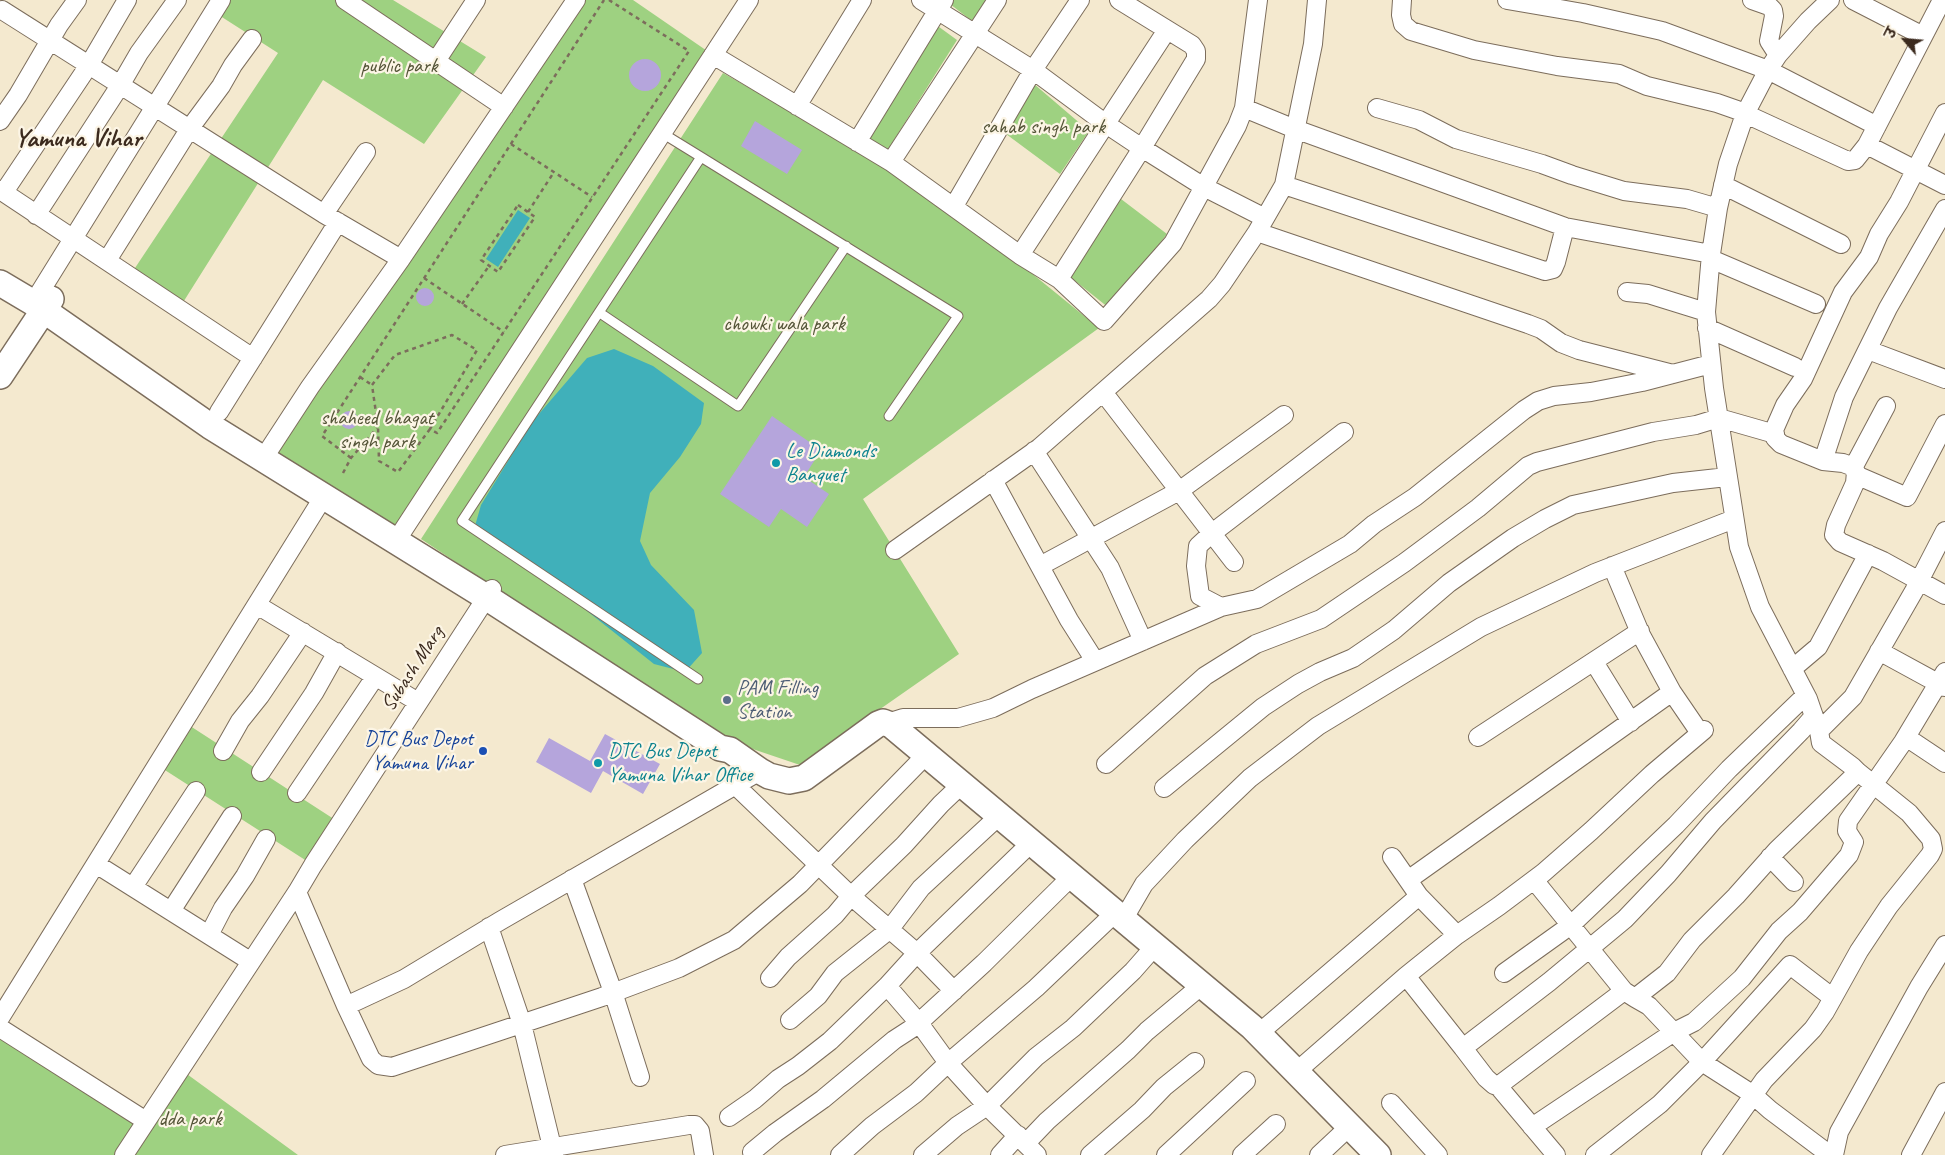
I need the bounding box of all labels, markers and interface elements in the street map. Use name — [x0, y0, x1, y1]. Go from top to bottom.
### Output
north arrow — [1880, 15, 1930, 65]
text: उ — [1881, 25, 1901, 41]
park label: public park — [361, 53, 437, 79]
park label: sahab singh park — [981, 114, 1105, 140]
district label: Yamuna Vihar — [15, 123, 141, 155]
park label: chowki wala park — [723, 311, 845, 337]
park label: shaheed bhagat singh park — [320, 405, 434, 455]
place label: Le Diamonds Banquet — [786, 438, 876, 488]
marker: Le Diamonds Banquet — [770, 457, 782, 469]
street label: Subash Marg — [376, 622, 450, 716]
place label: PAM Filling Station — [737, 675, 818, 725]
marker: PAM Filling Station — [721, 694, 733, 706]
place label: DTC Bus Depot Yamuna Vihar — [364, 726, 473, 776]
place label: DTC Bus Depot Yamuna Vihar Office — [608, 738, 752, 788]
marker: DTC Bus Depot Yamuna Vihar — [477, 745, 489, 757]
marker: DTC Bus Depot Yamuna Vihar Office — [592, 757, 604, 769]
park label: dda park — [158, 1106, 222, 1132]

